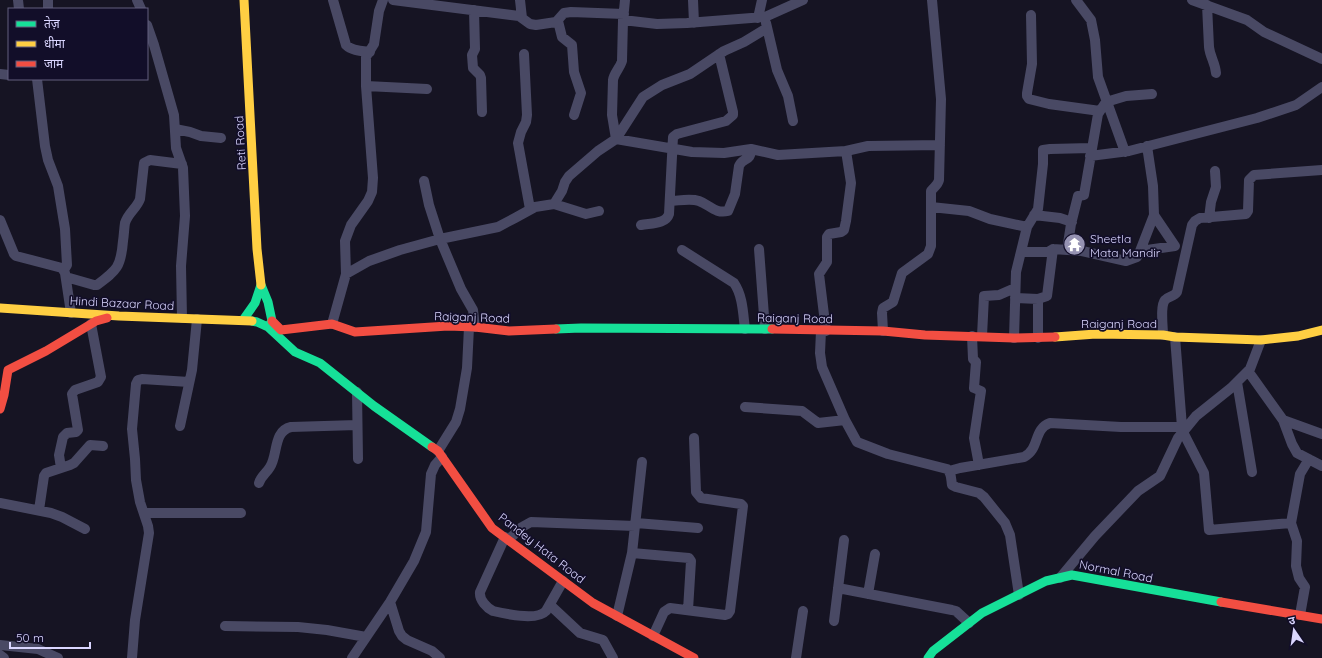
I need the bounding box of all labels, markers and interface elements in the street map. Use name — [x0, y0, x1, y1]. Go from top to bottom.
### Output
legend — [8, 8, 148, 80]
text: तेज़ — [44, 16, 61, 31]
text: धीमा — [44, 36, 66, 51]
text: जाम — [44, 56, 64, 71]
street label: Reti Road — [231, 115, 249, 171]
place label: Sheetla Mata Mandir — [1090, 231, 1161, 260]
temple icon: Sheetla Mata Mandir — [1061, 232, 1087, 258]
street label: Hindi Bazaar Road — [69, 293, 175, 313]
street label: Raiganj Road — [434, 308, 510, 326]
street label: Raiganj Road — [757, 310, 833, 326]
street label: Raiganj Road — [1081, 316, 1157, 331]
street label: Pandey Hata Road — [496, 510, 588, 586]
street label: Normal Road — [1078, 557, 1154, 585]
north arrow — [1274, 610, 1314, 650]
text: उ — [1287, 613, 1297, 628]
scale bar — [10, 624, 90, 650]
text: 50 m — [16, 630, 44, 645]

